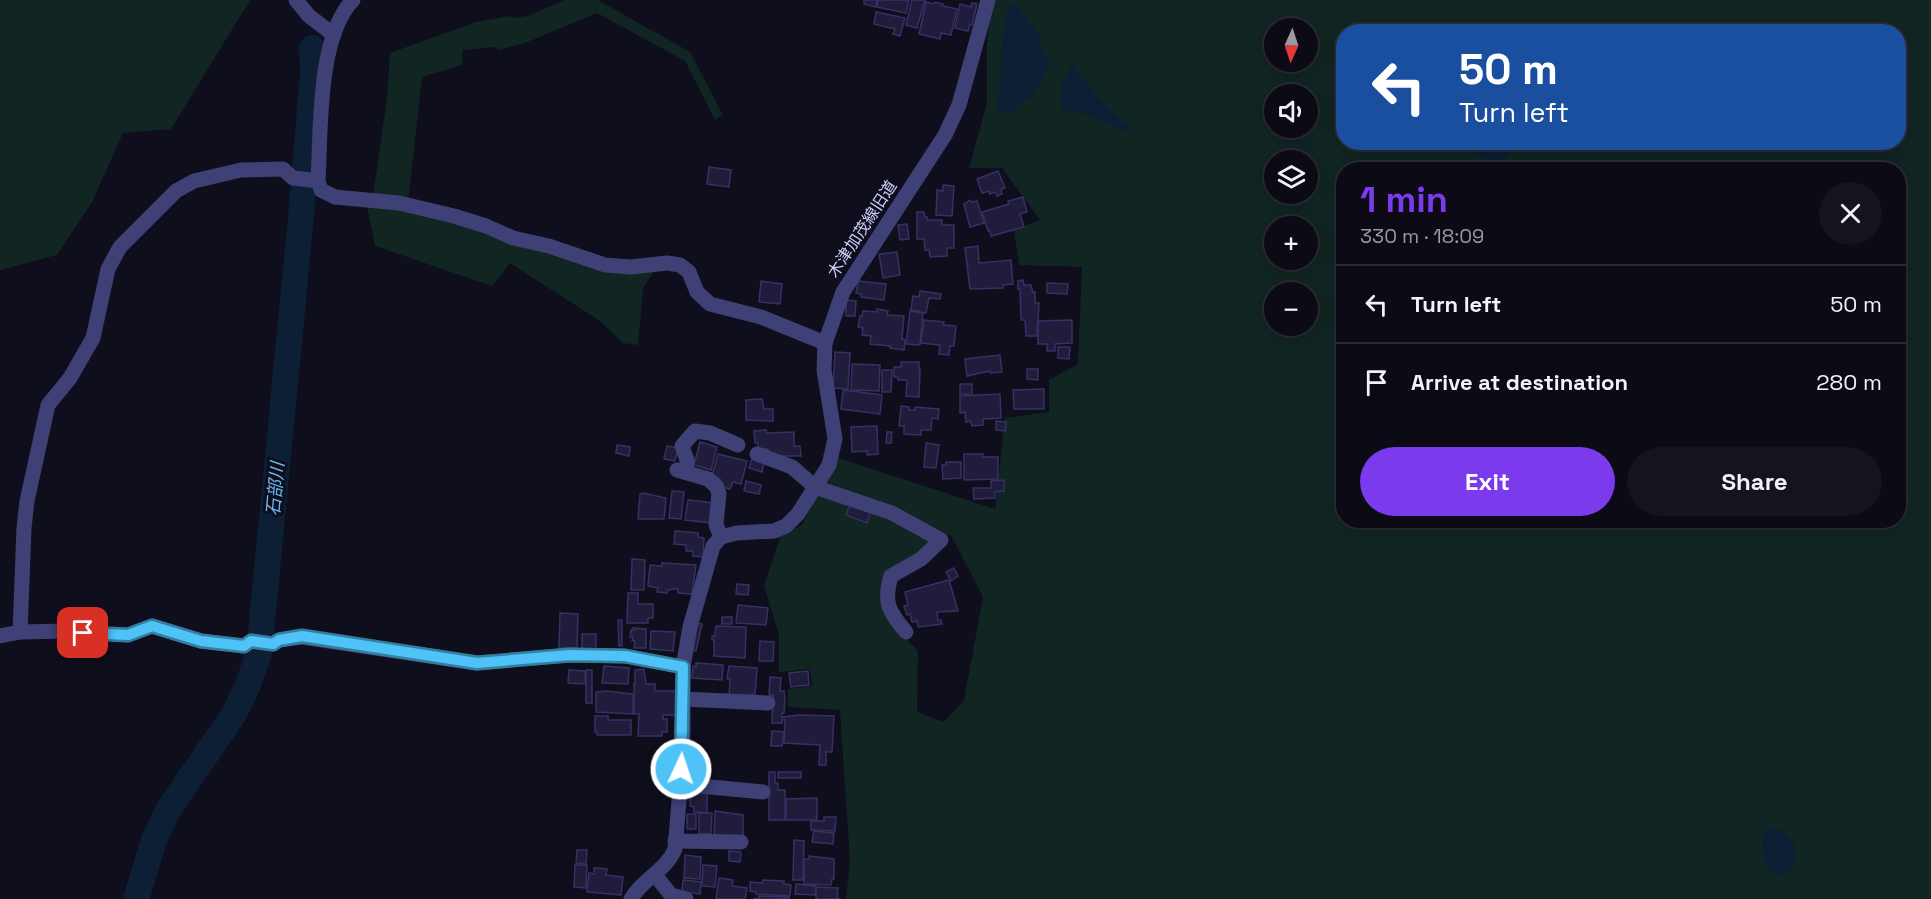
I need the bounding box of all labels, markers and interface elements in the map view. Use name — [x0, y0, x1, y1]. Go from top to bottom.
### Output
north arrow — [1264, 18, 1318, 72]
map controls — [1264, 18, 1318, 336]
text: 50 m — [1459, 43, 1558, 96]
icon: left — [1360, 48, 1438, 126]
button: sound — [1264, 84, 1318, 138]
text: Turn left — [1459, 95, 1569, 130]
button: layers — [1264, 150, 1318, 204]
street label: 木津加茂線旧道 — [823, 176, 901, 282]
text: 1 min — [1360, 177, 1448, 223]
button: close — [1819, 182, 1882, 245]
button: + — [1264, 216, 1318, 270]
text: 330 m · 18:09 — [1360, 223, 1484, 249]
button: − — [1264, 282, 1318, 336]
icon: left — [1360, 288, 1393, 321]
text: Turn left — [1411, 290, 1501, 318]
text: 50 m — [1830, 290, 1882, 318]
icon: arrive — [1360, 366, 1393, 399]
text: Arrive at destination — [1411, 368, 1628, 396]
text: 280 m — [1816, 368, 1882, 396]
button: Exit — [1360, 447, 1615, 516]
button: Share — [1627, 447, 1882, 516]
water label: 石部川 — [261, 459, 289, 517]
pin — [57, 607, 108, 658]
icon: arrive — [66, 616, 99, 649]
position arrow — [649, 737, 713, 801]

